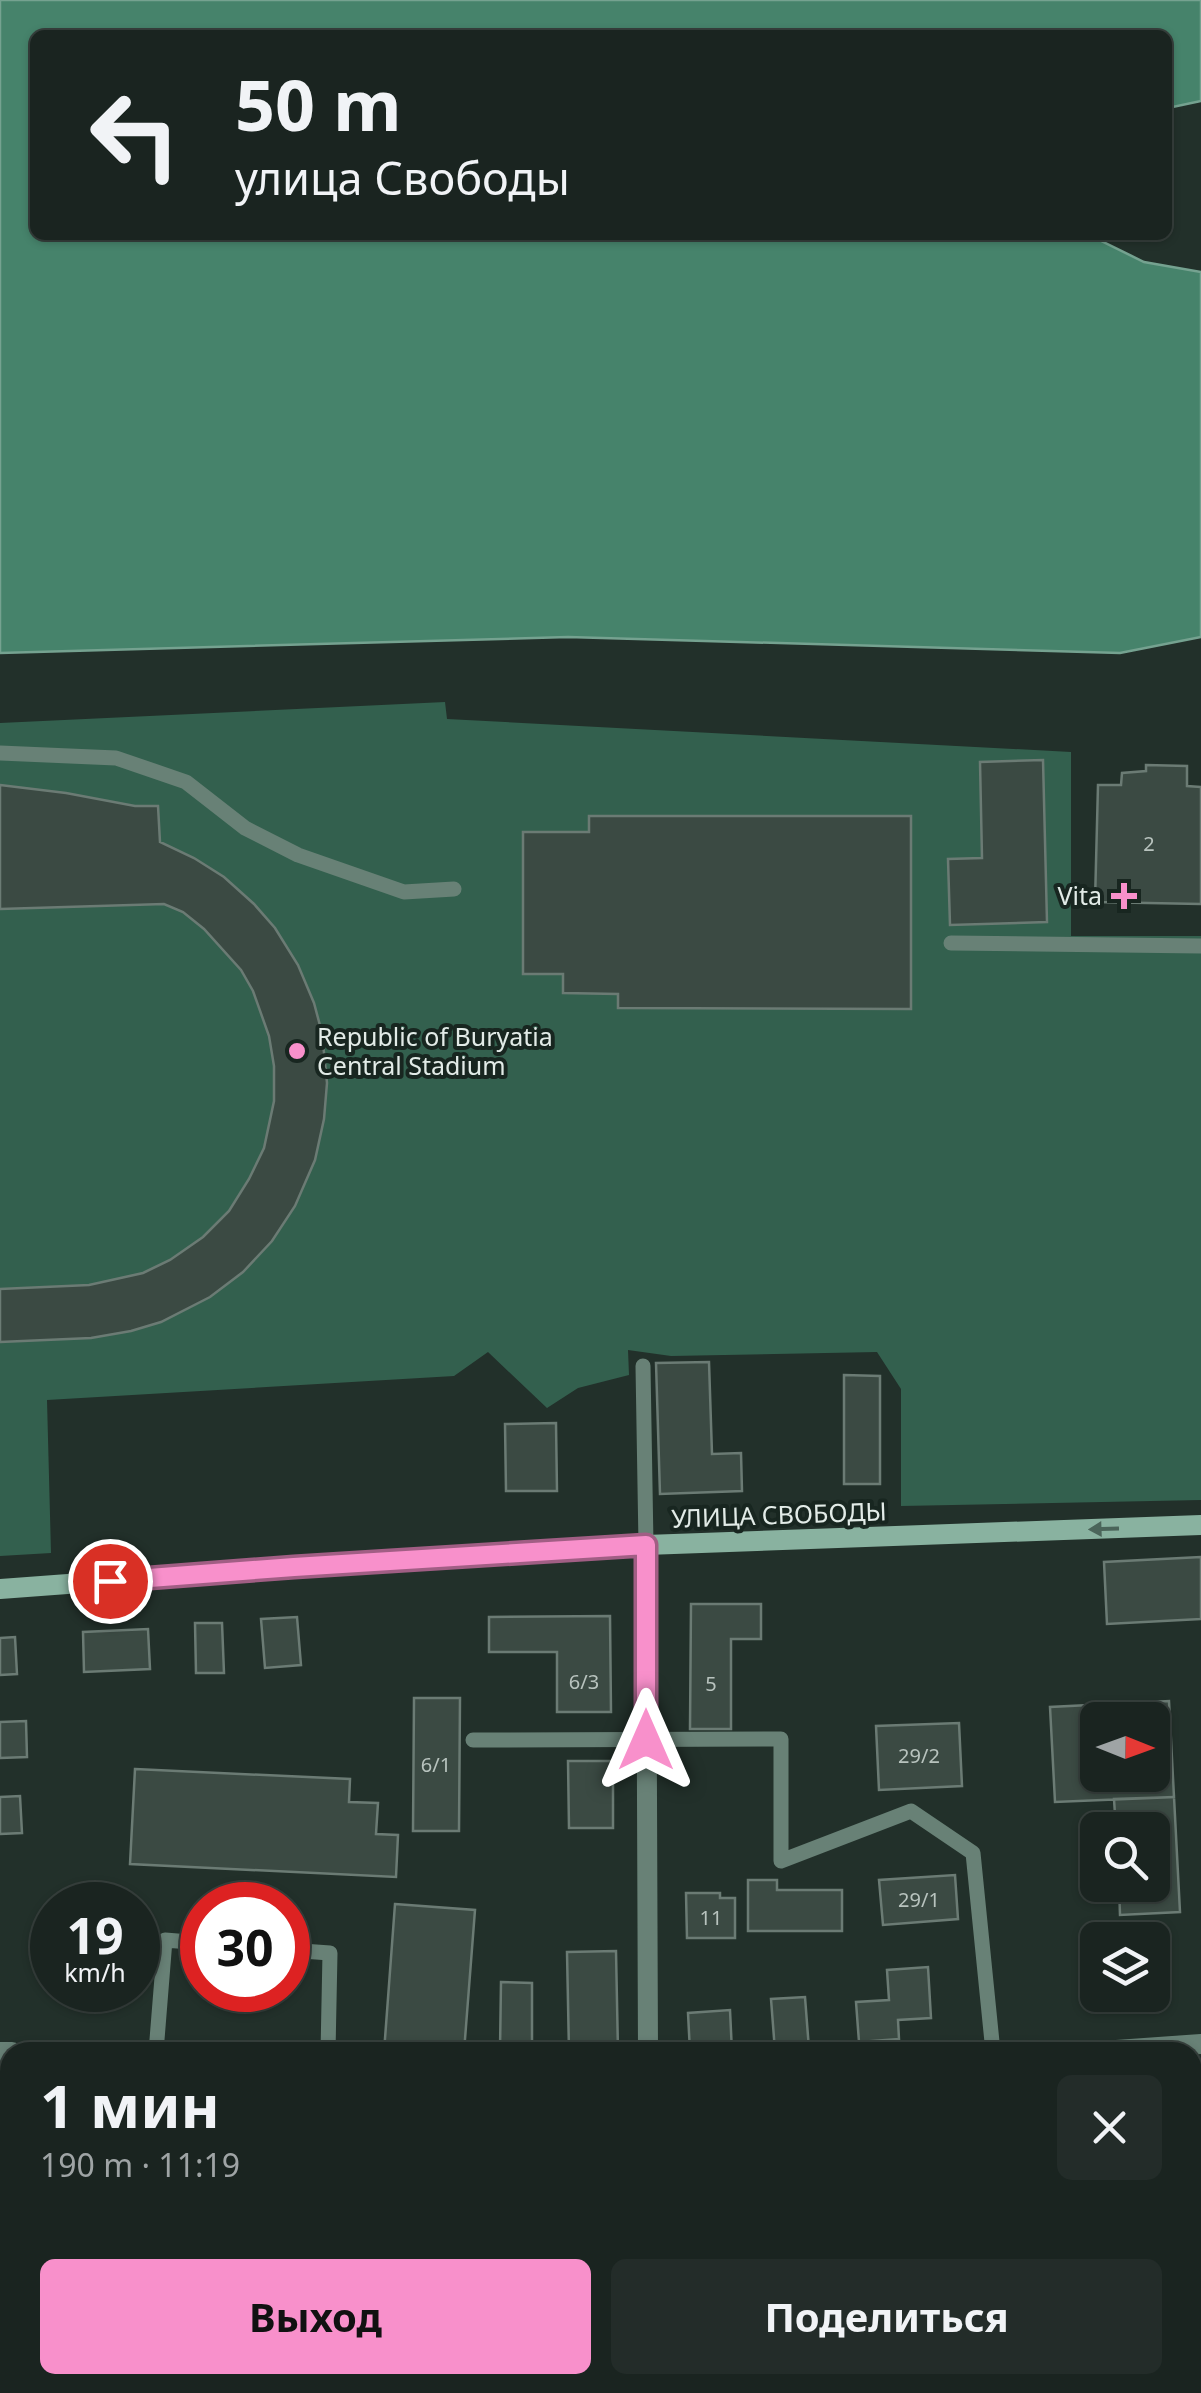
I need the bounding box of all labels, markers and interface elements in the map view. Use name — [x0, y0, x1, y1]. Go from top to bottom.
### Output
text: 50 m — [235, 56, 402, 152]
icon: left — [70, 70, 200, 200]
text: улица Свободы — [235, 147, 570, 208]
house number: 2 — [1143, 830, 1155, 857]
place label: Vita — [1057, 878, 1102, 912]
marker: Vita — [1111, 883, 1137, 909]
place label: Republic of Buryatia Central Stadium — [317, 1019, 553, 1082]
marker: Republic of Buryatia Central Stadium — [286, 1040, 308, 1062]
street label: УЛИЦА СВОБОДЫ — [671, 1493, 887, 1535]
one-way arrow — [1087, 1521, 1119, 1537]
pin — [68, 1539, 153, 1624]
icon: arrive — [83, 1554, 138, 1609]
house number: 6/3 — [569, 1668, 599, 1695]
house number: 5 — [705, 1670, 717, 1697]
position arrow — [594, 1688, 698, 1792]
north arrow — [1080, 1702, 1170, 1792]
map controls — [1080, 1702, 1170, 2012]
house number: 29/2 — [898, 1742, 940, 1769]
house number: 6/1 — [421, 1751, 451, 1778]
button: search — [1080, 1812, 1170, 1902]
speed limit sign: 30 — [180, 1882, 310, 2012]
house number: 29/1 — [898, 1886, 940, 1913]
text: 19 — [66, 1901, 124, 1969]
house number: 11 — [700, 1904, 722, 1931]
button: layers — [1080, 1922, 1170, 2012]
text: km/h — [64, 1955, 126, 1989]
text: 1 мин — [40, 2064, 220, 2146]
button: close — [1057, 2075, 1162, 2180]
text: 190 m · 11:19 — [40, 2143, 240, 2186]
button: Выход — [40, 2259, 591, 2374]
button: Поделиться — [611, 2259, 1162, 2374]

